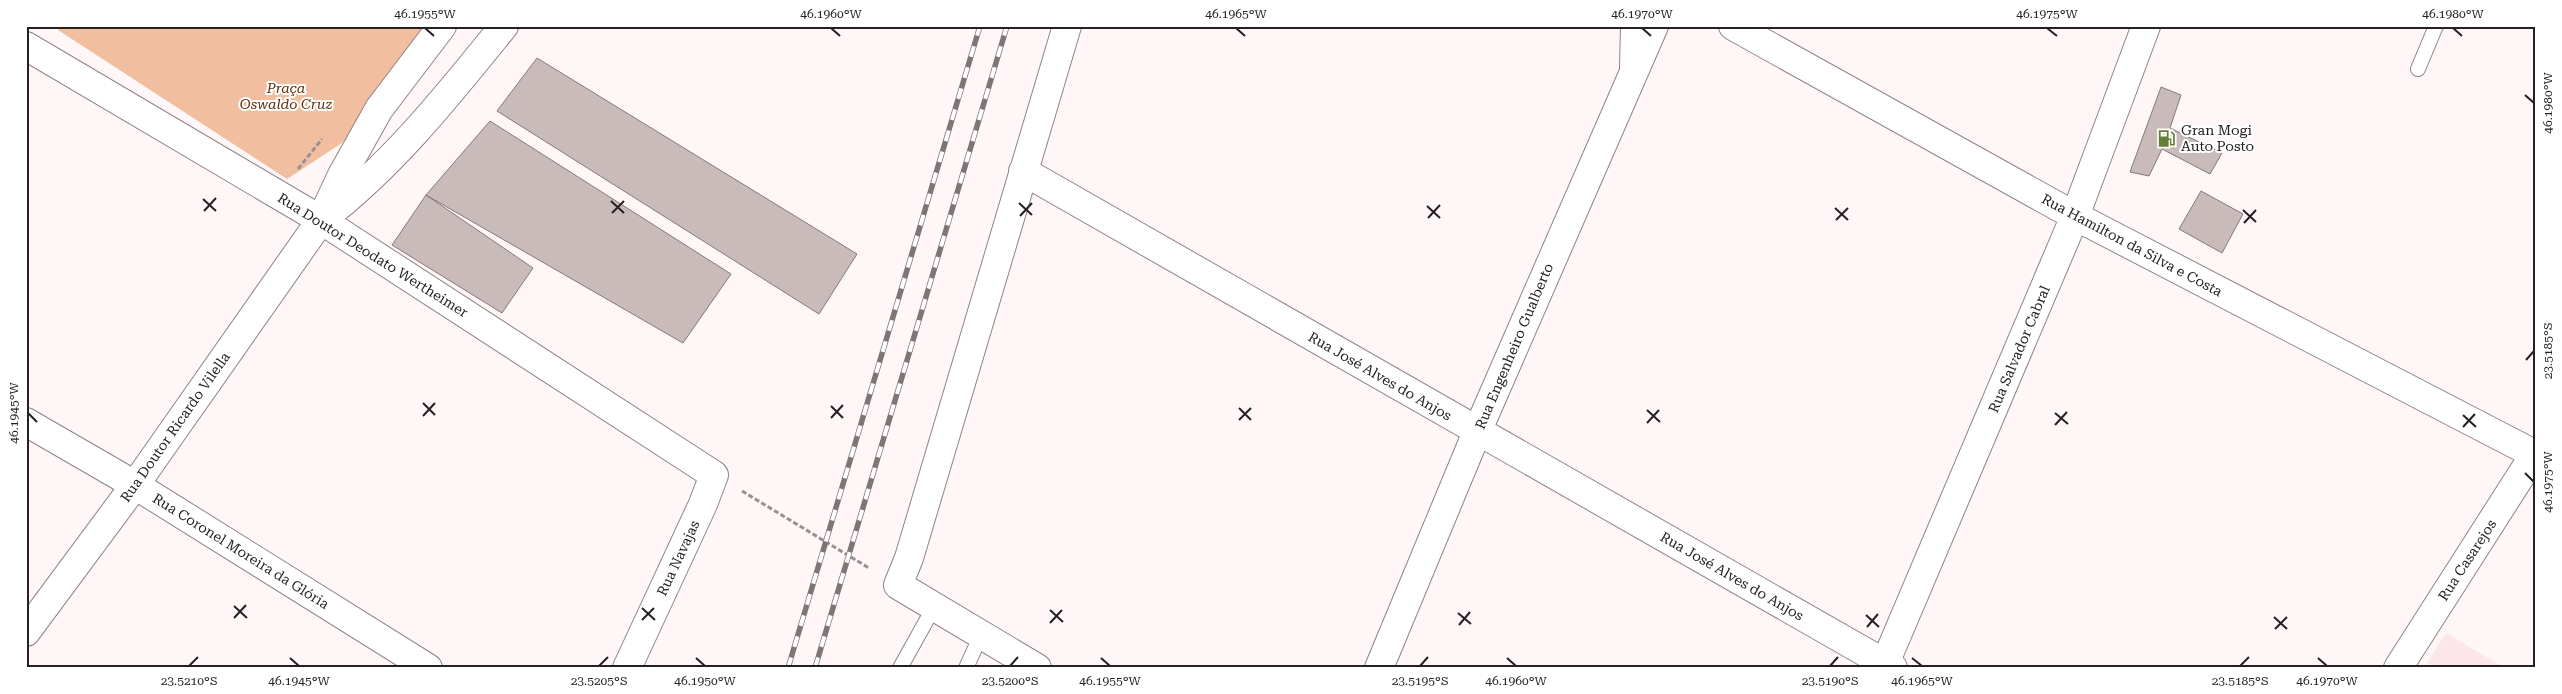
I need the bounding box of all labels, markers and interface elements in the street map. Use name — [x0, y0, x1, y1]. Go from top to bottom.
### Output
text: 46.1955°W — [394, 7, 457, 21]
text: 46.1960°W — [800, 7, 863, 21]
text: 46.1965°W — [1205, 7, 1268, 21]
text: 46.1970°W — [1611, 7, 1674, 21]
text: 46.1975°W — [2016, 7, 2079, 21]
text: 46.1980°W — [2422, 7, 2485, 21]
text: 46.1980°W — [2541, 71, 2555, 134]
park label: Praça Oswaldo Cruz — [240, 80, 332, 112]
place label: Gran Mogi Auto Posto — [2181, 122, 2254, 154]
fuel station icon: Gran Mogi Auto Posto — [2157, 128, 2177, 148]
street label: Rua Doutor Deodato Wertheimer — [275, 190, 471, 321]
street label: Rua Hamilton da Silva e Costa — [2039, 190, 2225, 300]
street label: Rua Engenheiro Gualberto — [1472, 261, 1556, 431]
street label: Rua Salvador Cabral — [1985, 283, 2053, 415]
text: 23.5185°S — [2541, 323, 2555, 379]
street label: Rua José Alves do Anjos — [1306, 328, 1455, 424]
street label: Rua Doutor Ricardo Vilella — [117, 349, 233, 505]
text: 46.1945°W — [7, 381, 21, 444]
text: 46.1975°W — [2541, 450, 2555, 513]
street label: Rua Coronel Moreira da Glória — [150, 490, 332, 612]
street label: Rua Casarejos — [2435, 516, 2499, 604]
street label: Rua Navajas — [654, 517, 703, 598]
street label: Rua José Alves do Anjos — [1658, 528, 1807, 624]
text: 23.5210°S — [161, 674, 217, 688]
text: 46.1945°W — [268, 674, 331, 688]
text: 23.5205°S — [571, 674, 627, 688]
text: 46.1950°W — [674, 674, 737, 688]
text: 23.5200°S — [982, 674, 1038, 688]
text: 46.1955°W — [1079, 674, 1142, 688]
text: 23.5195°S — [1392, 674, 1448, 688]
text: 46.1960°W — [1485, 674, 1548, 688]
text: 23.5190°S — [1802, 674, 1858, 688]
text: 46.1965°W — [1891, 674, 1954, 688]
text: 23.5185°S — [2212, 674, 2268, 688]
text: 46.1970°W — [2296, 674, 2359, 688]

